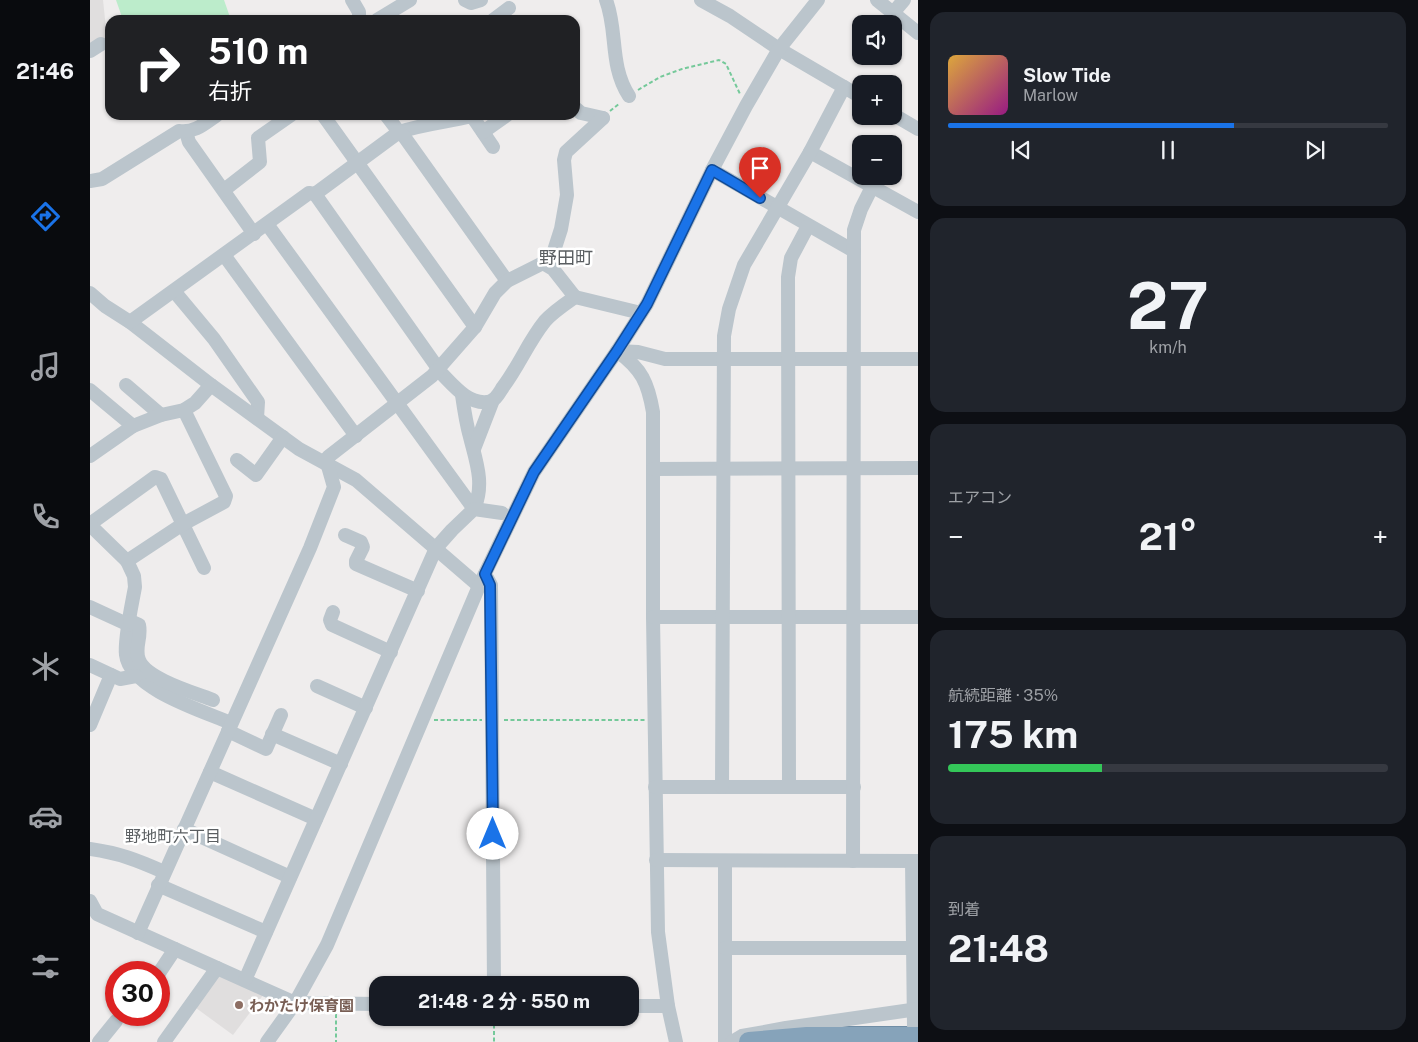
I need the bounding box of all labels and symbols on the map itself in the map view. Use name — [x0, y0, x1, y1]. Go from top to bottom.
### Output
pin — [739, 147, 781, 198]
district label: 野田町 — [539, 247, 593, 268]
position arrow — [466, 807, 518, 859]
district label: 野地町六丁目 — [125, 827, 221, 846]
speed limit sign: 30 — [105, 961, 170, 1026]
place label: わかたけ保育園 — [249, 997, 354, 1014]
marker: わかたけ保育園 — [233, 999, 245, 1011]

